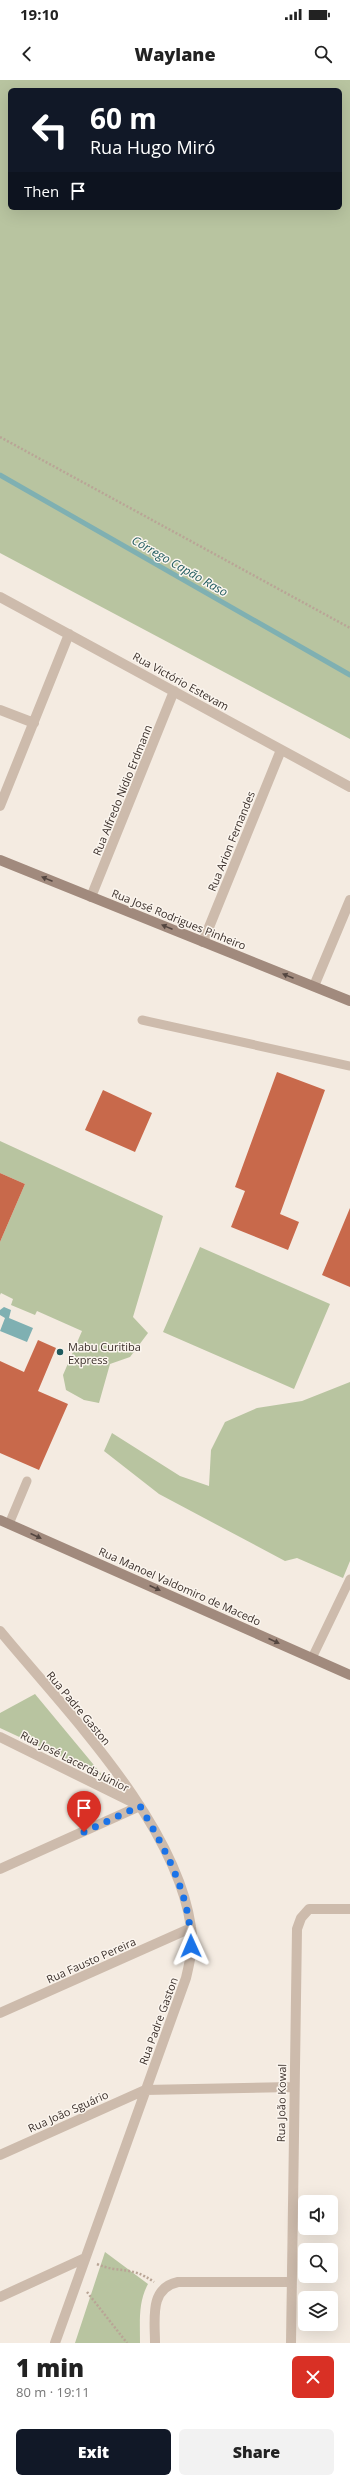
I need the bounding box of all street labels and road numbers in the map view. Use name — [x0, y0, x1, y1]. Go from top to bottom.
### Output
street label: Rua Victório Estevam — [130, 648, 232, 714]
street label: Rua Alfredo Nídio Erdmann — [89, 722, 155, 858]
street label: Rua Arion Fernandes — [204, 789, 258, 893]
street label: Rua José Rodrigues Pinheiro — [110, 885, 249, 953]
street label: Rua Manoel Valdomiro de Macedo — [97, 1543, 264, 1629]
street label: Rua Padre Gaston — [44, 1668, 114, 1748]
street label: Rua José Lacerda Júnior — [18, 1727, 132, 1795]
street label: Rua Fausto Pereira — [44, 1934, 138, 1986]
street label: Rua Padre Gaston — [135, 1975, 181, 2067]
street label: Rua João Kowal — [273, 2064, 289, 2142]
street label: Rua João Sguário — [25, 2086, 111, 2135]

